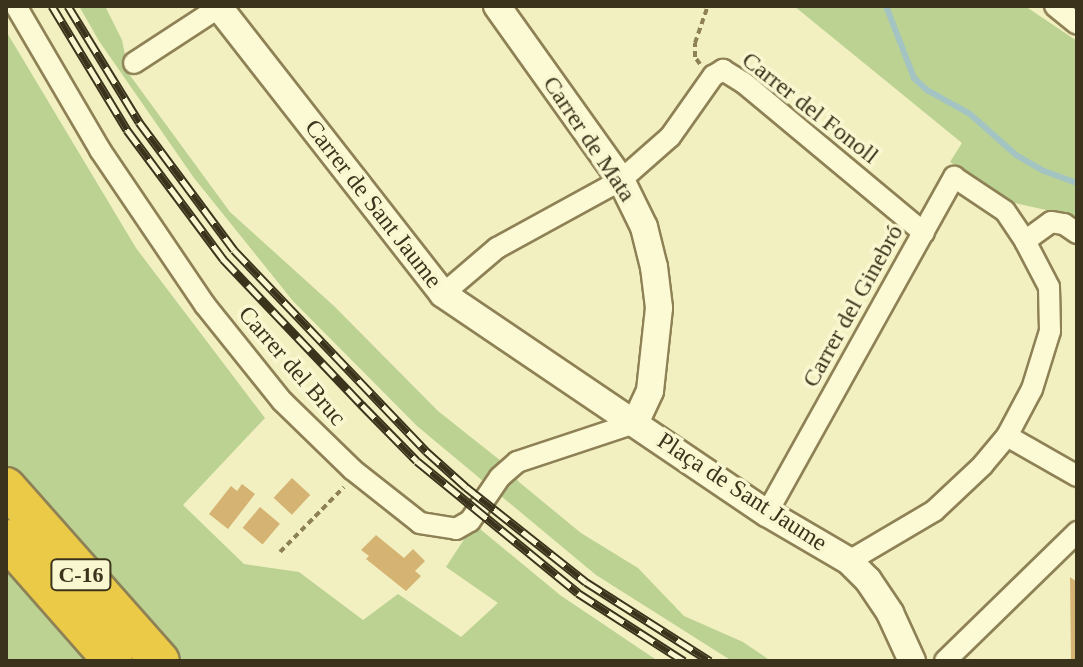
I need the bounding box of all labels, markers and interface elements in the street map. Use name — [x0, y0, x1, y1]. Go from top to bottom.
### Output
street label: Carrer del Fonoll — [736, 46, 884, 170]
street label: Carrer de Mata — [536, 71, 642, 207]
street label: Carrer de Sant Jaume — [298, 114, 448, 294]
street label: Carrer del Ginebró — [796, 220, 910, 392]
street label: Carrer del Bruc — [232, 300, 352, 432]
street label: Plaça de Sant Jaume — [652, 426, 832, 558]
road number: C-16 — [49, 557, 113, 593]

